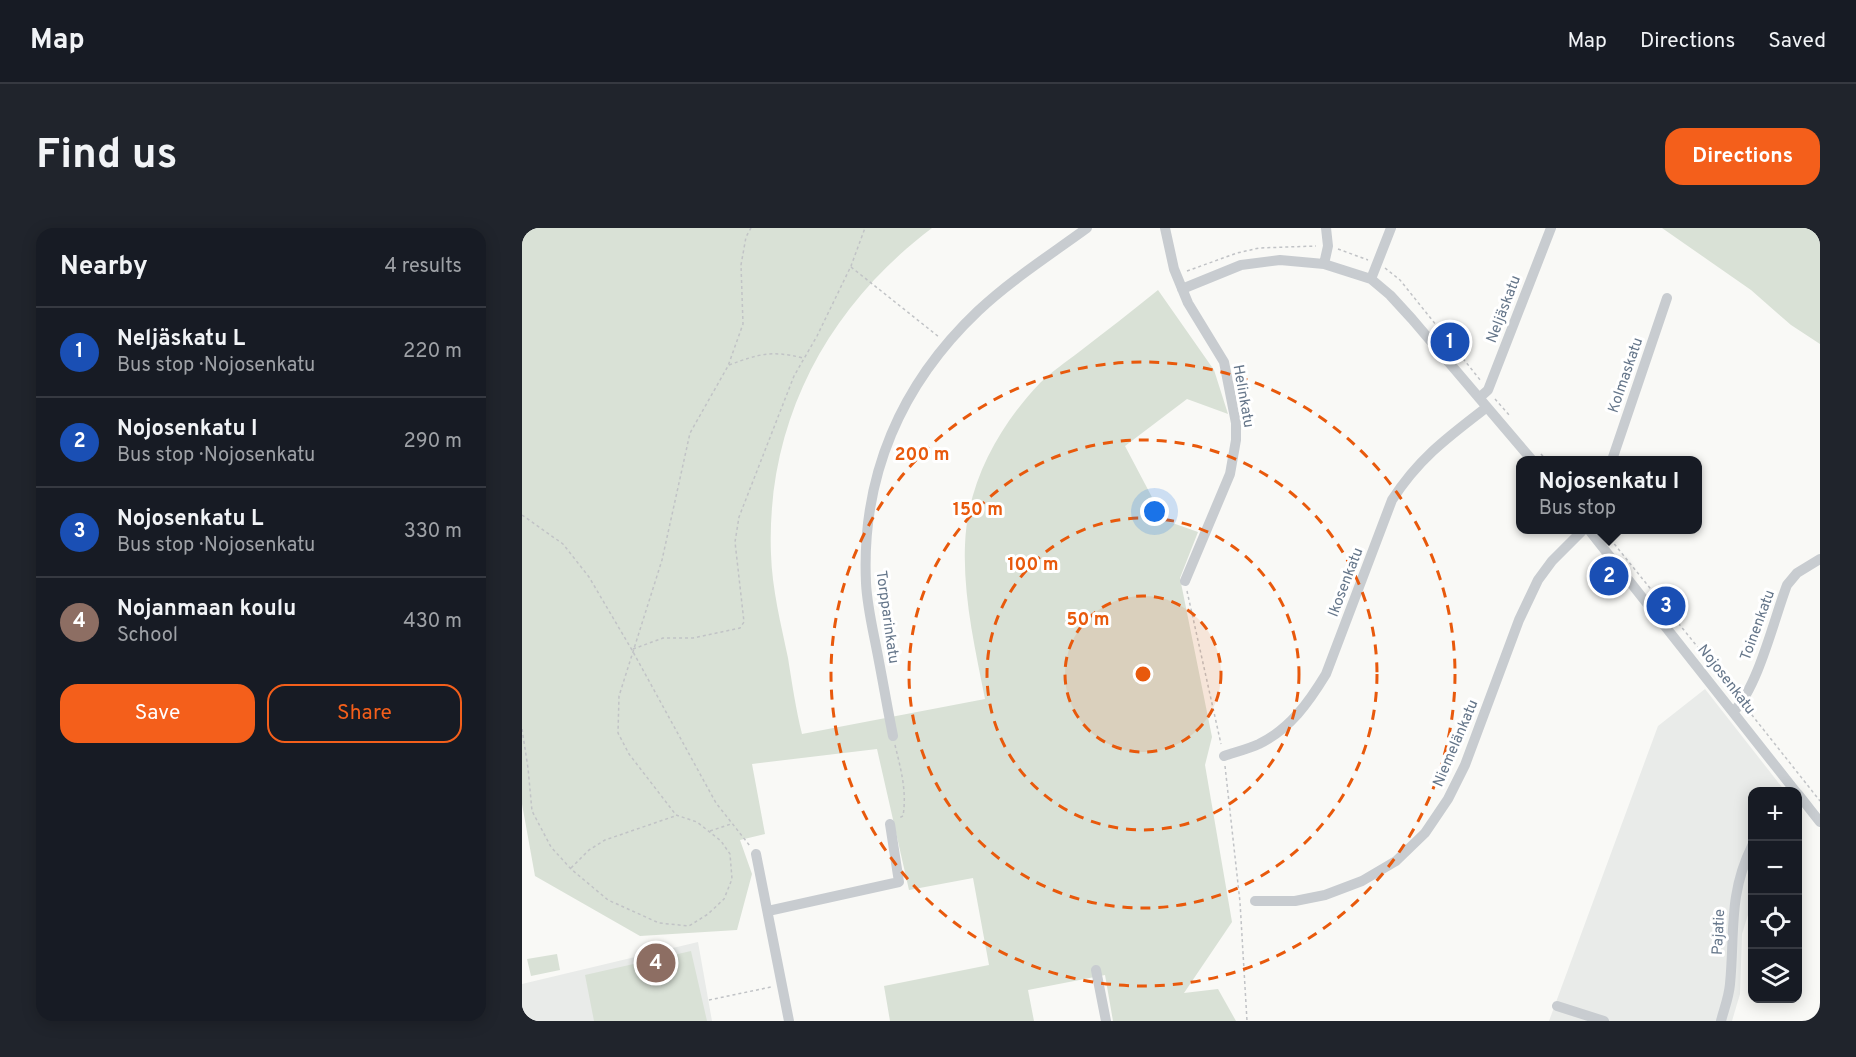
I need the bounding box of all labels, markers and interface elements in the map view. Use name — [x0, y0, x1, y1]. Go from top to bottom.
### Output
text: Map — [30, 23, 85, 59]
text: Map — [1567, 28, 1607, 55]
text: Directions — [1640, 28, 1735, 55]
text: Saved — [1768, 28, 1826, 55]
button: Directions — [1665, 128, 1820, 185]
text: Find us — [36, 130, 177, 183]
text: Nearby — [60, 251, 148, 284]
text: 4 results — [385, 254, 462, 280]
street label: Neljäskatu — [1483, 273, 1526, 346]
pin: 1 — [1430, 320, 1470, 364]
text: Neljäskatu L — [117, 326, 245, 353]
street label: Kolmaskatu — [1605, 335, 1648, 416]
text: 1 — [76, 339, 84, 365]
text: 220 m — [403, 339, 462, 365]
text: Bus stop · Nojosenkatu — [117, 353, 315, 379]
street label: Helinkatu — [1228, 363, 1257, 429]
text: Nojosenkatu I — [117, 416, 258, 443]
text: 2 — [73, 429, 86, 455]
text: 290 m — [404, 429, 462, 455]
text: Bus stop · Nojosenkatu — [117, 443, 315, 469]
text: 200 m — [894, 444, 950, 467]
popup — [1516, 456, 1702, 534]
text: Nojosenkatu I — [1539, 469, 1679, 496]
text: Bus stop — [1539, 496, 1616, 522]
your location — [1140, 497, 1169, 526]
text: 150 m — [953, 499, 1003, 522]
text: Nojosenkatu L — [117, 506, 264, 533]
text: 3 — [74, 519, 86, 545]
text: 330 m — [404, 519, 462, 545]
text: Bus stop · Nojosenkatu — [117, 533, 315, 559]
street label: Ikosenkatu — [1325, 545, 1368, 620]
text: 100 m — [1007, 554, 1059, 577]
pin: 2 — [1590, 554, 1628, 598]
street label: Torpparinkatu — [871, 570, 902, 665]
pin: 3 — [1646, 584, 1686, 628]
street label: Toinenkatu — [1737, 588, 1780, 663]
text: Nojanmaan koulu — [117, 596, 296, 623]
text: 4 — [73, 609, 86, 635]
text: 430 m — [403, 609, 462, 635]
text: 50 m — [1066, 609, 1110, 632]
text: School — [117, 623, 178, 649]
street label: Nojosenkatu — [1693, 641, 1759, 719]
centre of rings — [1133, 664, 1153, 684]
button: Save — [60, 684, 255, 743]
button: Share — [267, 684, 462, 743]
street label: Niemelänkatu — [1429, 697, 1483, 790]
map controls — [1748, 787, 1802, 1003]
button: + — [1748, 787, 1802, 841]
button: − — [1748, 841, 1802, 895]
button: locate — [1748, 895, 1802, 949]
street label: Pajatie — [1709, 909, 1730, 956]
pin: 4 — [636, 940, 676, 986]
button: layers — [1748, 949, 1802, 1003]

